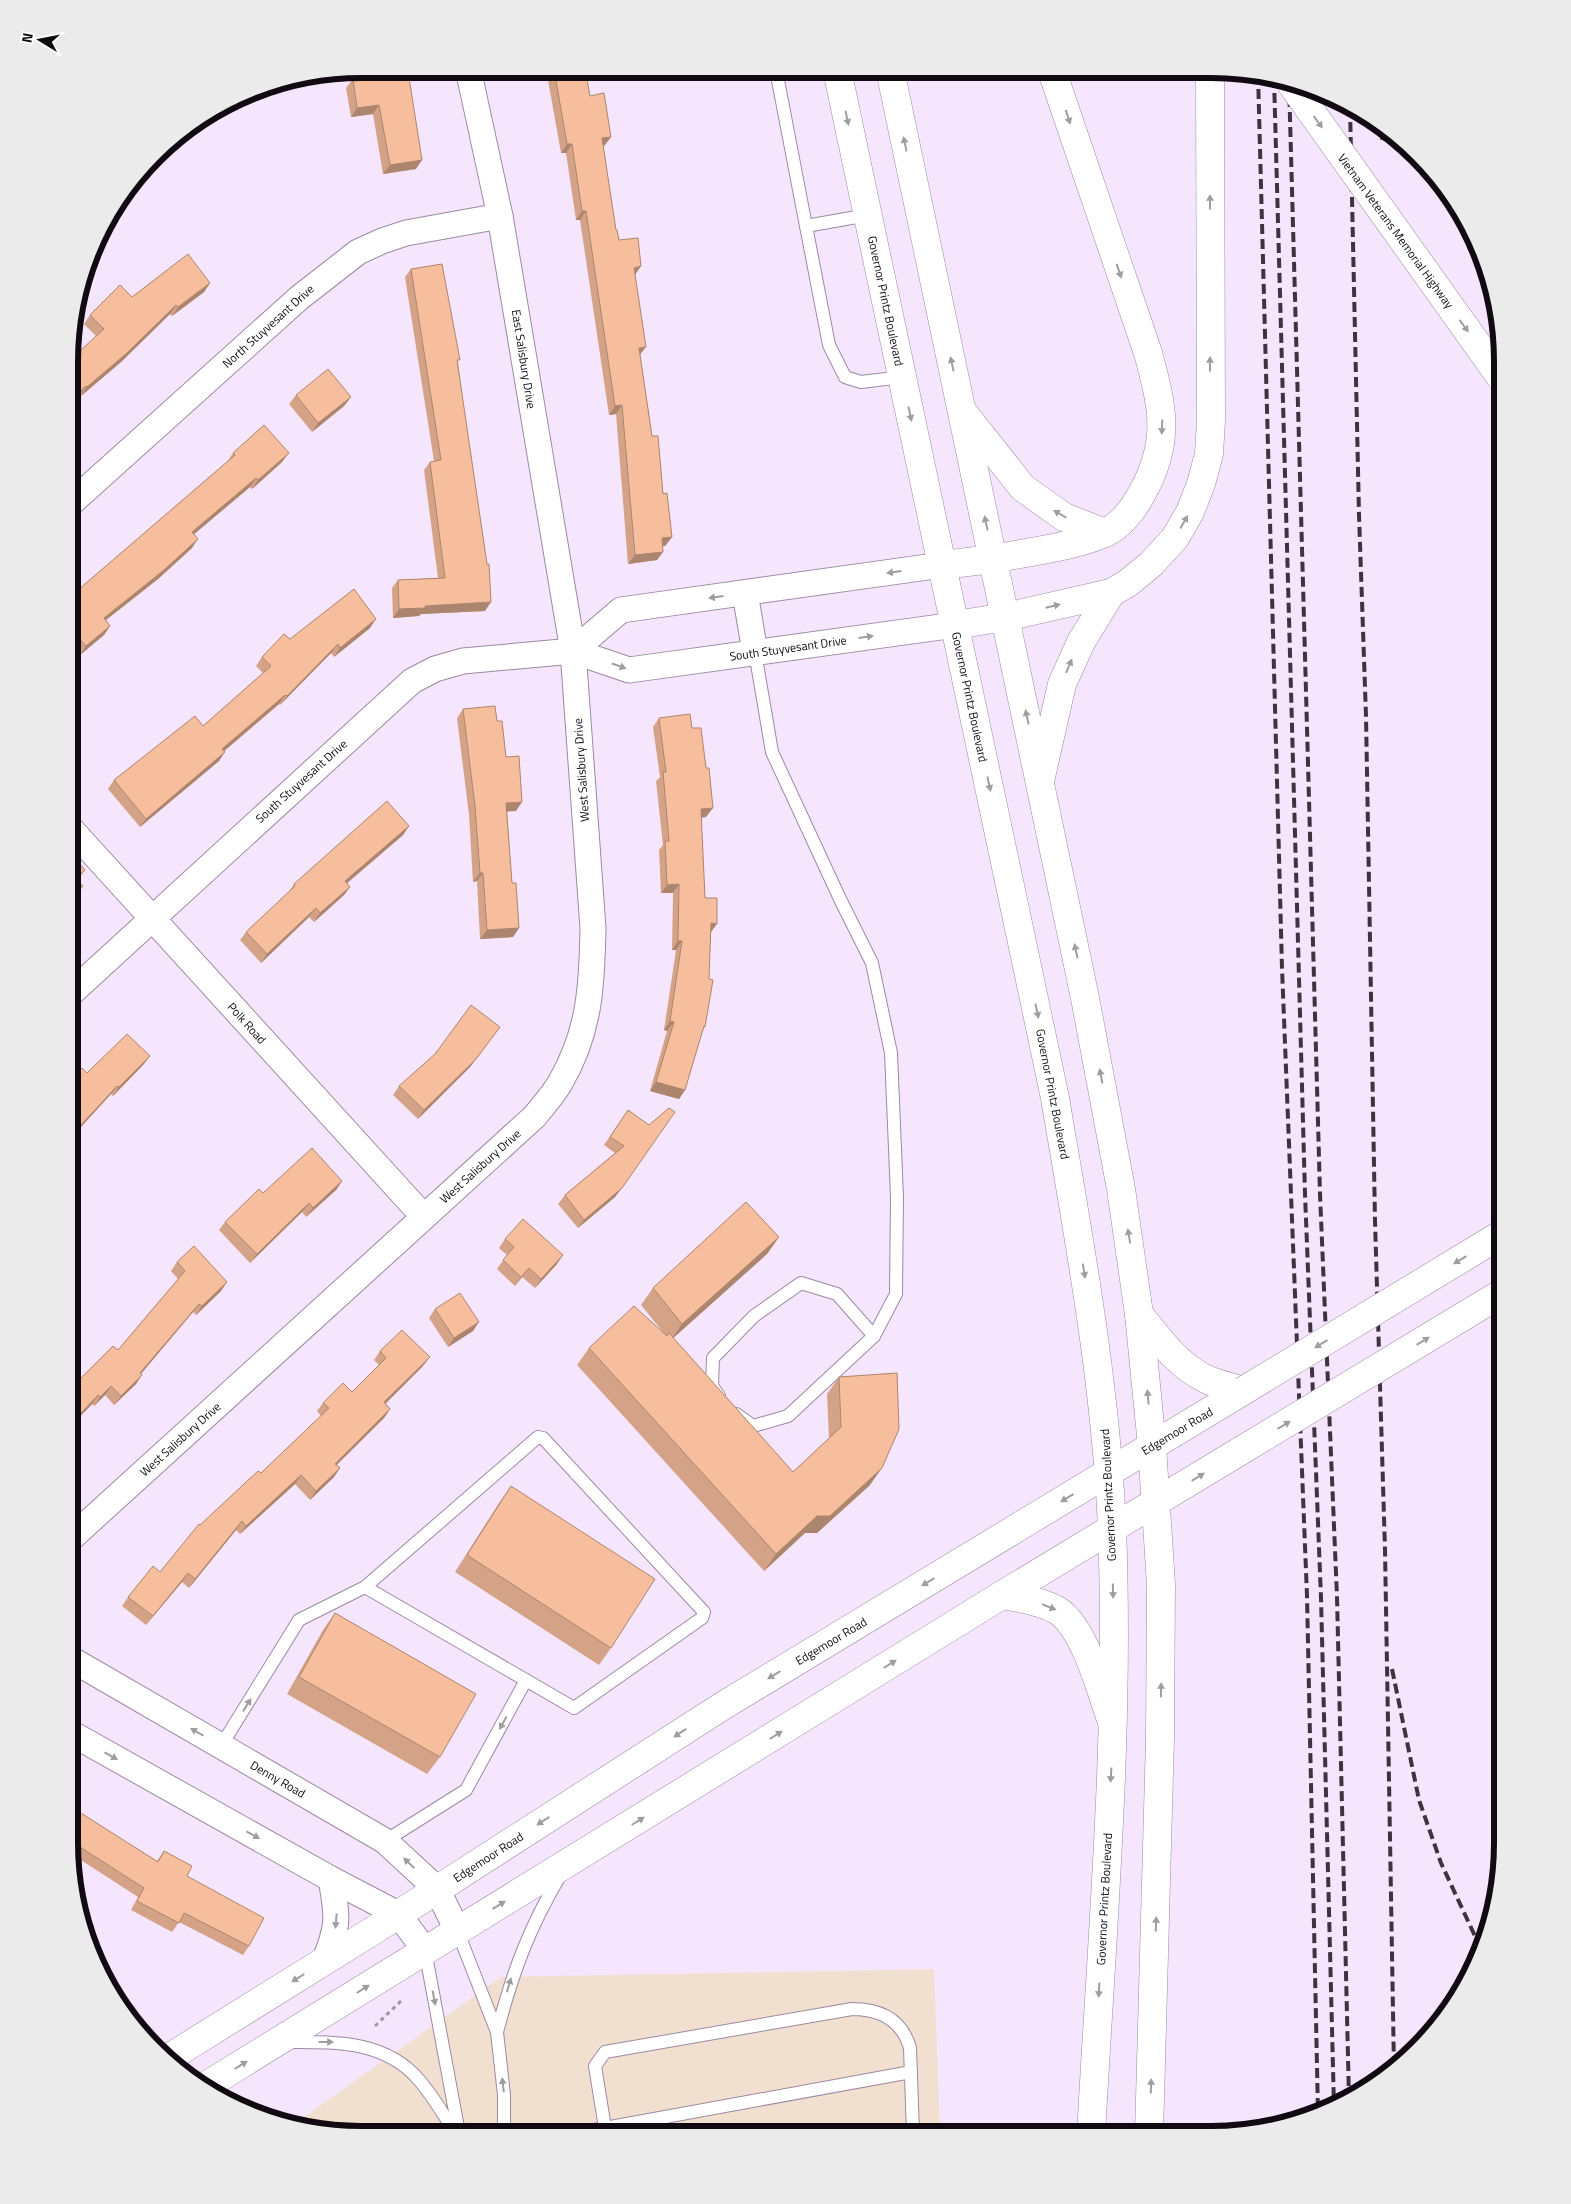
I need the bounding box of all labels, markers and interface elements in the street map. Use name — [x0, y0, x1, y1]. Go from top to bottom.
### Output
north arrow — [15, 15, 65, 65]
text: N — [16, 31, 38, 44]
one-way arrow — [844, 110, 852, 126]
one-way arrow — [1064, 110, 1072, 125]
one-way arrow — [1313, 115, 1324, 128]
one-way arrow — [901, 136, 909, 151]
street label: Vietnam Veterans Memorial Highway — [1333, 150, 1459, 313]
one-way arrow — [1206, 194, 1214, 210]
street label: Governor Printz Boulevard — [863, 234, 909, 368]
one-way arrow — [1115, 264, 1123, 279]
street label: North Stuyvesant Drive — [218, 280, 318, 372]
street label: East Salisbury Drive — [507, 308, 541, 410]
one-way arrow — [1459, 319, 1469, 332]
one-way arrow — [948, 356, 956, 371]
one-way arrow — [1206, 356, 1214, 372]
one-way arrow — [907, 406, 915, 422]
one-way arrow — [1157, 419, 1165, 435]
one-way arrow — [1053, 510, 1068, 518]
one-way arrow — [1180, 515, 1188, 529]
one-way arrow — [982, 516, 990, 531]
one-way arrow — [886, 568, 902, 576]
one-way arrow — [708, 593, 724, 601]
one-way arrow — [1046, 602, 1061, 610]
street label: South Stuyvesant Drive — [728, 630, 848, 666]
street label: Governor Printz Boulevard — [947, 630, 993, 764]
one-way arrow — [858, 633, 874, 641]
one-way arrow — [1065, 659, 1073, 673]
one-way arrow — [611, 663, 626, 670]
one-way arrow — [1022, 708, 1030, 724]
street label: West Salisbury Drive — [568, 718, 594, 822]
street label: South Stuyvesant Drive — [251, 734, 351, 828]
one-way arrow — [985, 777, 993, 792]
one-way arrow — [1071, 942, 1079, 958]
street label: Polk Road — [223, 998, 271, 1048]
one-way arrow — [1033, 1004, 1041, 1019]
street label: Governor Printz Boulevard — [1031, 1027, 1075, 1161]
one-way arrow — [1096, 1068, 1104, 1084]
street label: West Salisbury Drive — [435, 1124, 525, 1208]
one-way arrow — [1125, 1228, 1133, 1244]
one-way arrow — [1454, 1255, 1467, 1264]
one-way arrow — [1080, 1263, 1088, 1279]
one-way arrow — [1417, 1336, 1430, 1345]
one-way arrow — [1315, 1339, 1328, 1348]
one-way arrow — [1144, 1389, 1152, 1405]
street label: West Salisbury Drive — [135, 1397, 225, 1481]
street label: Edgemoor Road — [1138, 1402, 1216, 1460]
one-way arrow — [1277, 1420, 1290, 1429]
street label: Governor Printz Boulevard — [1095, 1428, 1121, 1562]
one-way arrow — [1191, 1472, 1204, 1481]
one-way arrow — [1060, 1493, 1073, 1502]
one-way arrow — [921, 1577, 934, 1586]
one-way arrow — [1109, 1583, 1117, 1599]
one-way arrow — [1042, 1603, 1057, 1611]
street label: Edgemoor Road — [792, 1612, 870, 1670]
one-way arrow — [884, 1660, 897, 1669]
one-way arrow — [767, 1671, 780, 1680]
one-way arrow — [1157, 1681, 1165, 1697]
one-way arrow — [242, 1698, 252, 1711]
one-way arrow — [498, 1716, 507, 1729]
one-way arrow — [191, 1728, 204, 1737]
one-way arrow — [673, 1729, 686, 1738]
one-way arrow — [769, 1731, 782, 1740]
one-way arrow — [105, 1751, 118, 1760]
street label: Denny Road — [247, 1756, 309, 1802]
one-way arrow — [1106, 1768, 1114, 1784]
one-way arrow — [536, 1816, 550, 1826]
one-way arrow — [631, 1816, 644, 1825]
street label: Edgemoor Road — [449, 1827, 527, 1887]
one-way arrow — [246, 1831, 260, 1840]
street label: Governor Printz Boulevard — [1091, 1832, 1117, 1966]
one-way arrow — [404, 1857, 416, 1869]
one-way arrow — [492, 1901, 505, 1910]
one-way arrow — [332, 1913, 340, 1929]
one-way arrow — [1152, 1916, 1160, 1932]
one-way arrow — [291, 1973, 305, 1982]
one-way arrow — [506, 1978, 514, 1993]
one-way arrow — [1094, 1982, 1102, 1998]
one-way arrow — [357, 1984, 370, 1993]
one-way arrow — [430, 1991, 438, 2006]
one-way arrow — [318, 2038, 334, 2046]
one-way arrow — [234, 2060, 247, 2069]
one-way arrow — [499, 2076, 507, 2092]
one-way arrow — [1147, 2078, 1155, 2094]

